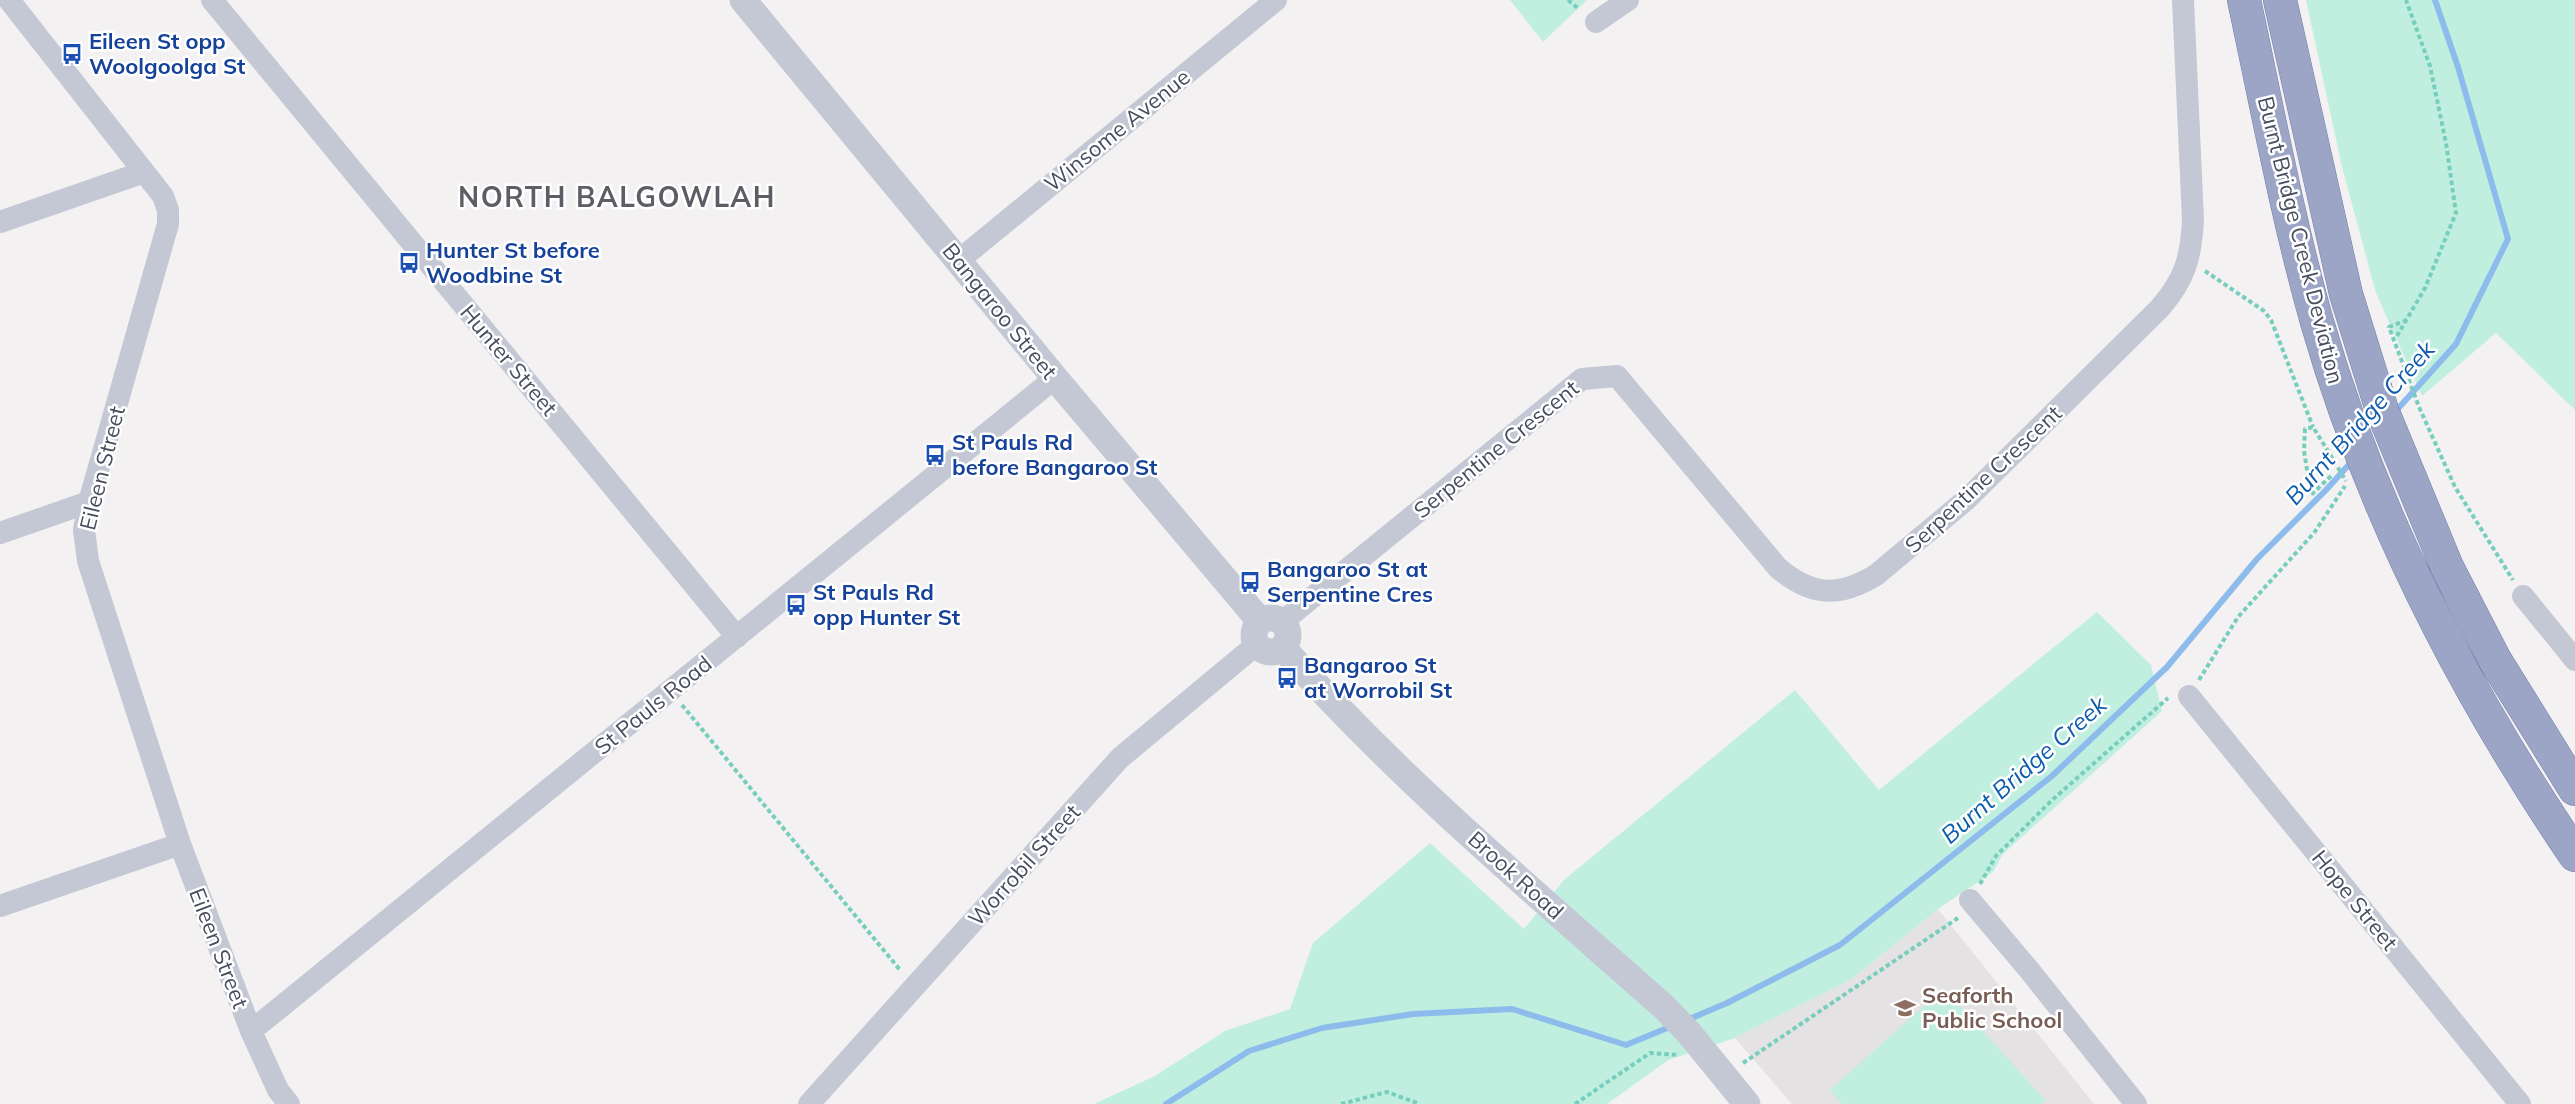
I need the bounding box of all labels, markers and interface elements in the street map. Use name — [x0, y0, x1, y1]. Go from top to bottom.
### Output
place label: Eileen St opp Woolgoolga St — [89, 27, 245, 80]
bus stop icon: Eileen St opp Woolgoolga St — [60, 42, 84, 66]
street label: Winsome Avenue — [1038, 63, 1196, 197]
street label: Burnt Bridge Creek Deviation — [2252, 93, 2350, 387]
district label: NORTH BALGOWLAH — [458, 179, 776, 214]
place label: Hunter St before Woodbine St — [426, 236, 600, 289]
street label: Bangaroo Street — [937, 237, 1064, 385]
bus stop icon: Hunter St before Woodbine St — [397, 251, 421, 275]
street label: Hunter Street — [454, 299, 564, 422]
water label: Burnt Bridge Creek — [2278, 334, 2441, 510]
street label: Serpentine Crescent — [1408, 374, 1584, 524]
street label: Serpentine Crescent — [1899, 399, 2067, 559]
street label: Eileen Street — [73, 403, 131, 533]
place label: St Pauls Rd before Bangaroo St — [952, 428, 1157, 481]
bus stop icon: St Pauls Rd before Bangaroo St — [923, 443, 947, 467]
place label: Bangaroo St at Serpentine Cres — [1267, 555, 1433, 608]
bus stop icon: Bangaroo St at Serpentine Cres — [1238, 570, 1262, 594]
place label: St Pauls Rd opp Hunter St — [813, 578, 960, 631]
bus stop icon: St Pauls Rd opp Hunter St — [784, 593, 808, 617]
street label: St Pauls Road — [589, 649, 717, 761]
place label: Bangaroo St at Worrobil St — [1304, 651, 1452, 704]
bus stop icon: Bangaroo St at Worrobil St — [1275, 666, 1299, 690]
water label: Burnt Bridge Creek — [1934, 689, 2113, 849]
street label: Worrobil Street — [962, 798, 1086, 932]
street label: Brook Road — [1462, 825, 1570, 925]
street label: Hope Street — [2306, 844, 2404, 956]
street label: Eileen Street — [183, 884, 255, 1012]
place label: Seaforth Public School — [1922, 981, 2062, 1034]
school or university icon: Seaforth Public School — [1893, 996, 1917, 1020]

